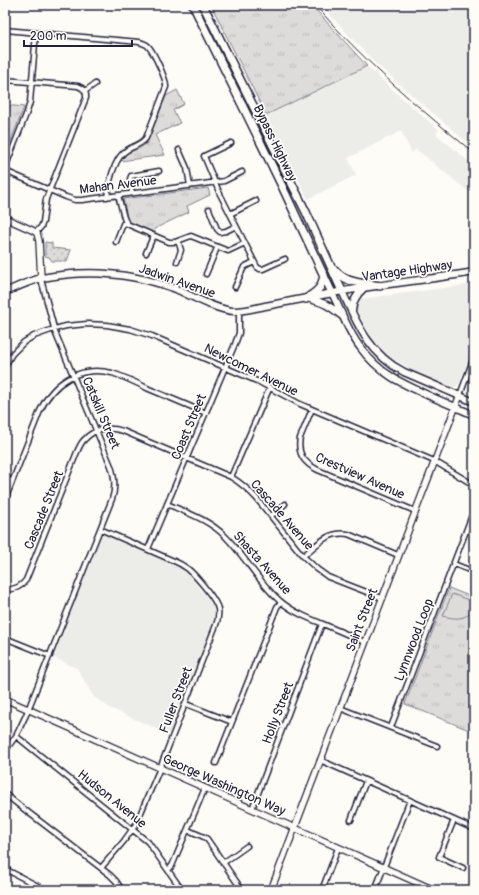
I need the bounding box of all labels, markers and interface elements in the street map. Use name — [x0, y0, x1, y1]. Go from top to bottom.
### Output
scale bar — [24, 22, 132, 48]
text: 200 m — [30, 29, 67, 44]
street label: Bypass Highway — [250, 102, 301, 184]
street label: Mahan Avenue — [79, 172, 158, 198]
street label: Vantage Highway — [361, 257, 454, 285]
street label: Jadwin Avenue — [137, 260, 218, 302]
street label: Newcomer Avenue — [201, 340, 301, 400]
street label: Catskill Street — [79, 375, 124, 452]
street label: Coast Street — [168, 391, 210, 462]
street label: Crestview Avenue — [313, 449, 408, 503]
street label: Cascade Street — [21, 468, 67, 552]
street label: Cascade Avenue — [247, 476, 317, 554]
street label: Shasta Avenue — [229, 528, 295, 598]
street label: Saint Street — [343, 585, 382, 654]
street label: Lynnwood Loop — [391, 596, 437, 684]
street label: Fuller Street — [156, 664, 196, 735]
street label: Holly Street — [259, 679, 297, 746]
street label: George Washington Way — [160, 751, 288, 819]
street label: Hudson Avenue — [74, 766, 150, 832]

